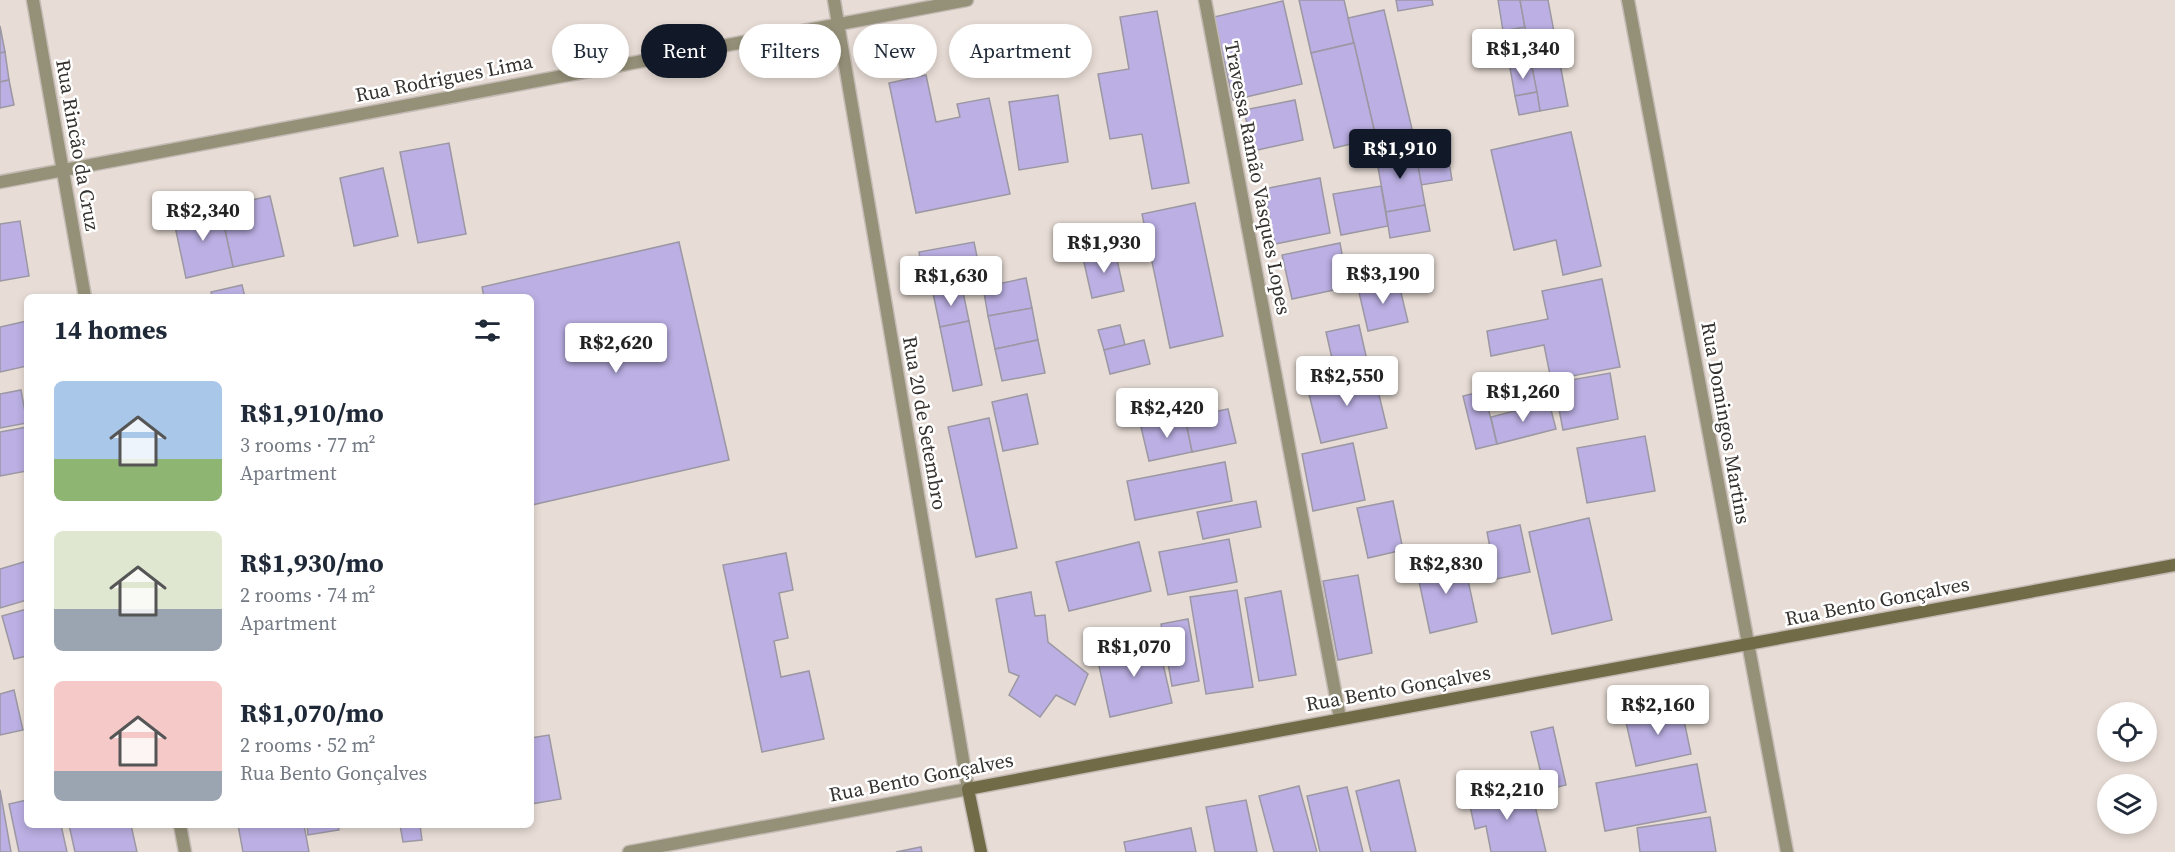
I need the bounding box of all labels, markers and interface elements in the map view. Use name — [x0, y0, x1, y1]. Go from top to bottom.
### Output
chip: Buy — [552, 24, 629, 78]
chip: Rent — [641, 24, 727, 78]
chip: Filters — [739, 24, 841, 78]
chip: New — [853, 24, 937, 78]
chip: Apartment — [949, 24, 1092, 78]
pin: R$1,340 — [1468, 29, 1578, 80]
text: R$1,340 — [1486, 34, 1560, 62]
street label: Travessa Ramão Vasques Lopes — [1218, 39, 1298, 317]
street label: Rua Rodrigues Lima — [353, 47, 536, 109]
street label: Rua Rincão da Cruz — [49, 57, 107, 233]
pin: R$1,910 — [1345, 129, 1455, 180]
text: R$1,910 — [1363, 134, 1437, 162]
pin: R$2,340 — [148, 191, 258, 242]
text: R$2,340 — [166, 196, 240, 224]
pin: R$1,930 — [1049, 223, 1159, 274]
text: R$1,930 — [1067, 228, 1141, 256]
pin: R$3,190 — [1328, 254, 1438, 305]
pin: R$1,630 — [896, 256, 1006, 307]
text: R$3,190 — [1346, 259, 1420, 287]
text: R$1,630 — [914, 261, 988, 289]
text: 14 homes — [54, 312, 167, 348]
icon: filters — [471, 314, 504, 347]
street label: Rua Domingos Martins — [1694, 320, 1758, 526]
pin: R$2,620 — [561, 323, 671, 374]
text: R$2,620 — [579, 328, 653, 356]
street label: Rua 20 de Setembro — [896, 334, 954, 512]
pin: R$2,550 — [1292, 356, 1402, 407]
text: R$2,550 — [1310, 361, 1384, 389]
pin: R$1,260 — [1468, 372, 1578, 423]
text: R$1,260 — [1486, 377, 1560, 405]
pin: R$2,420 — [1112, 388, 1222, 439]
text: R$2,420 — [1130, 393, 1204, 421]
text: R$1,910/mo — [240, 395, 384, 431]
icon: home — [102, 405, 174, 477]
text: 3 rooms · 77 m² — [240, 431, 376, 459]
text: Apartment — [240, 459, 337, 487]
pin: R$2,830 — [1391, 544, 1501, 595]
text: R$1,930/mo — [240, 545, 384, 581]
text: R$2,830 — [1409, 549, 1483, 577]
icon: home — [102, 555, 174, 627]
street label: Rua Bento Gonçalves — [1782, 569, 1972, 633]
text: 2 rooms · 74 m² — [240, 581, 376, 609]
text: Apartment — [240, 609, 337, 637]
pin: R$1,070 — [1079, 627, 1189, 678]
text: R$1,070 — [1097, 632, 1171, 660]
street label: Rua Bento Gonçalves — [1303, 658, 1493, 718]
pin: R$2,160 — [1603, 685, 1713, 736]
text: R$2,160 — [1621, 690, 1695, 718]
text: R$1,070/mo — [240, 695, 384, 731]
map controls — [2097, 702, 2157, 834]
button: locate — [2097, 702, 2157, 762]
icon: home — [102, 705, 174, 777]
text: 2 rooms · 52 m² — [240, 731, 376, 759]
street label: Rua Bento Gonçalves — [826, 745, 1016, 809]
text: Rua Bento Gonçalves — [240, 759, 427, 787]
pin: R$2,210 — [1452, 770, 1562, 821]
button: layers — [2097, 774, 2157, 834]
text: R$2,210 — [1470, 775, 1544, 803]

